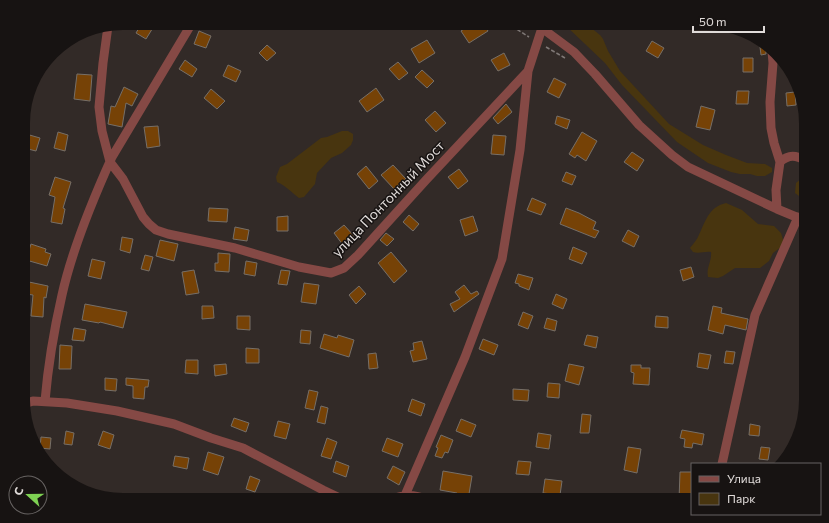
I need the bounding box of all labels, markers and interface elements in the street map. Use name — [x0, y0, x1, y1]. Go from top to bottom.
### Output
scale bar — [693, 8, 764, 34]
text: 50 m — [699, 14, 727, 28]
street label: улица Понтонный Мост — [328, 137, 448, 260]
legend — [691, 463, 821, 515]
text: Улица — [727, 471, 761, 485]
north arrow — [8, 475, 48, 515]
text: С — [11, 485, 26, 497]
text: Парк — [727, 491, 756, 505]

